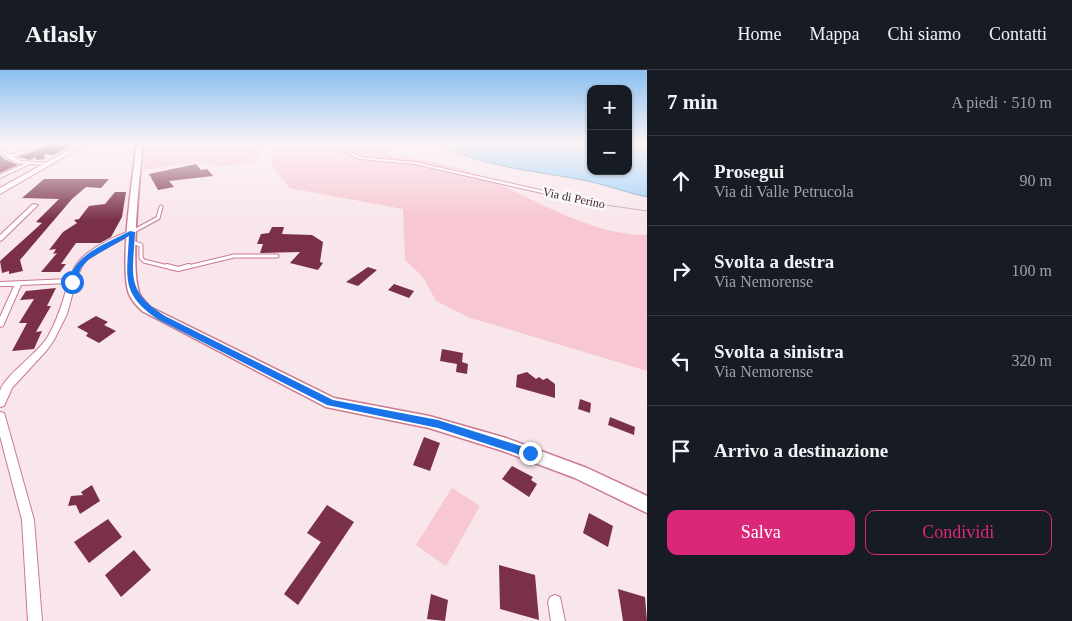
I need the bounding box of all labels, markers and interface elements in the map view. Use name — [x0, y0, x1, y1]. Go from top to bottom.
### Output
text: Atlasly — [25, 21, 97, 47]
text: Home — [738, 24, 782, 44]
text: Mappa — [810, 24, 859, 44]
text: Chi siamo — [887, 24, 961, 44]
text: Contatti — [989, 24, 1047, 44]
map controls — [587, 85, 632, 175]
button: + — [587, 85, 632, 130]
text: 7 min — [667, 90, 718, 114]
text: A piedi · 510 m — [952, 94, 1052, 111]
button: − — [587, 130, 632, 175]
text: Prosegui — [714, 161, 784, 182]
icon: ahead — [667, 167, 695, 195]
text: 90 m — [1020, 172, 1052, 189]
text: Via di Valle Petrucola — [714, 183, 854, 200]
street label: Via di Perino — [542, 185, 606, 211]
text: Svolta a destra — [714, 251, 834, 272]
icon: right — [667, 257, 695, 285]
text: 100 m — [1012, 262, 1052, 279]
route start — [61, 271, 84, 294]
text: Via Nemorense — [714, 273, 813, 290]
text: Svolta a sinistra — [714, 341, 844, 362]
icon: left — [667, 347, 695, 375]
text: 320 m — [1012, 352, 1052, 369]
text: Via Nemorense — [714, 363, 813, 380]
icon: arrive — [667, 437, 695, 465]
text: Arrivo a destinazione — [714, 440, 888, 461]
route end — [519, 442, 542, 465]
button: Salva — [667, 510, 855, 555]
button: Condividi — [865, 510, 1052, 555]

